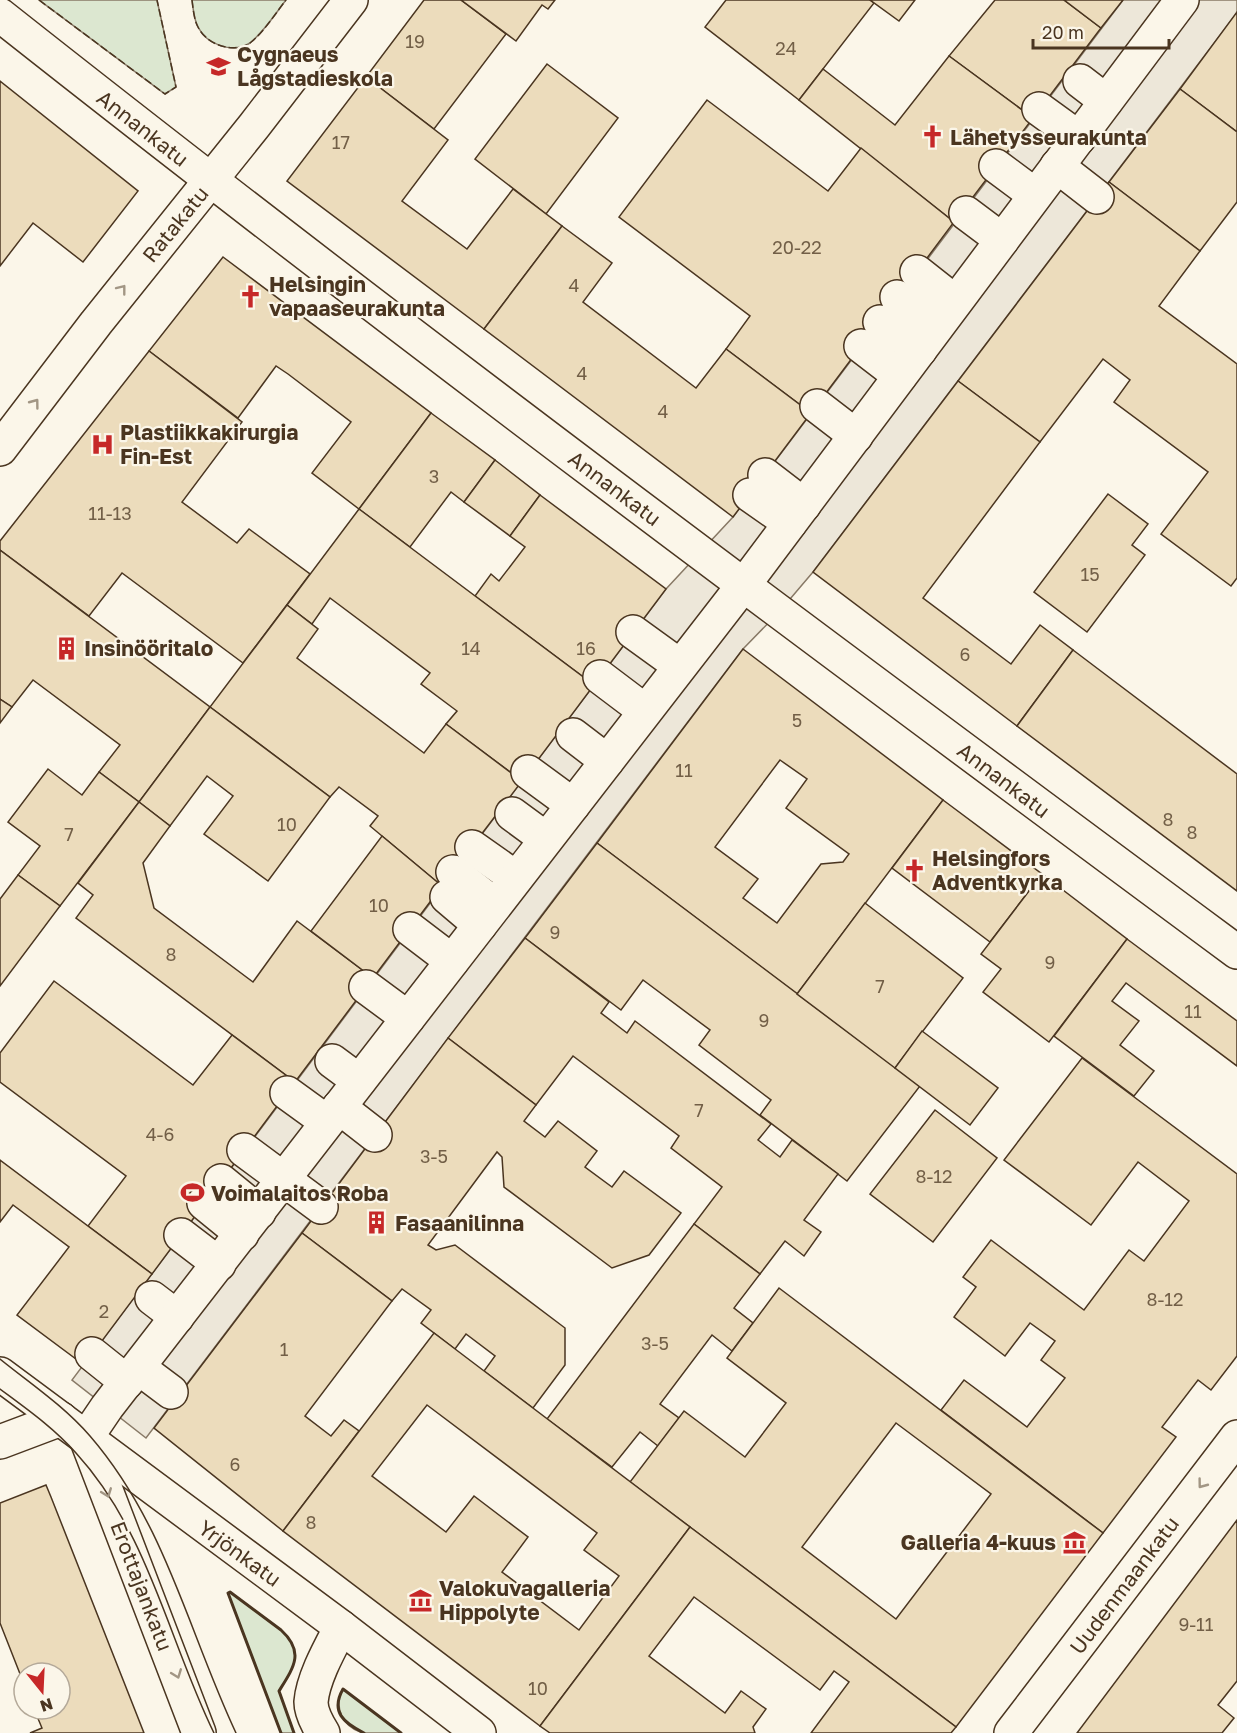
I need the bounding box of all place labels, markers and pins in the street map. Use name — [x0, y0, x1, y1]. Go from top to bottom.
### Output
place label: Cygnaeus Lågstadieskola — [237, 41, 393, 91]
school or university icon: Cygnaeus Lågstadieskola — [206, 53, 232, 79]
church icon: Lähetysseurakunta — [919, 124, 945, 150]
place label: Lähetysseurakunta — [950, 124, 1147, 150]
place label: Helsingin vapaaseurakunta — [269, 271, 445, 321]
church icon: Helsingin vapaaseurakunta — [238, 283, 264, 309]
place label: Plastiikkakirurgia Fin-Est — [120, 419, 299, 469]
hospital icon: Plastiikkakirurgia Fin-Est — [89, 431, 115, 457]
building icon: Insinööritalo — [53, 635, 79, 661]
place label: Insinööritalo — [84, 635, 213, 661]
place label: Helsingfors Adventkyrka — [932, 845, 1063, 895]
church icon: Helsingfors Adventkyrka — [901, 857, 927, 883]
sports icon: Voimalaitos Roba — [180, 1180, 206, 1206]
place label: Voimalaitos Roba — [211, 1180, 389, 1206]
building icon: Fasaanilinna — [364, 1210, 390, 1236]
place label: Fasaanilinna — [395, 1210, 524, 1236]
place label: Galleria 4-kuus — [901, 1529, 1056, 1555]
museum icon: Galleria 4-kuus — [1061, 1529, 1087, 1555]
place label: Valokuvagalleria Hippolyte — [439, 1575, 611, 1625]
museum icon: Valokuvagalleria Hippolyte — [408, 1587, 434, 1613]

